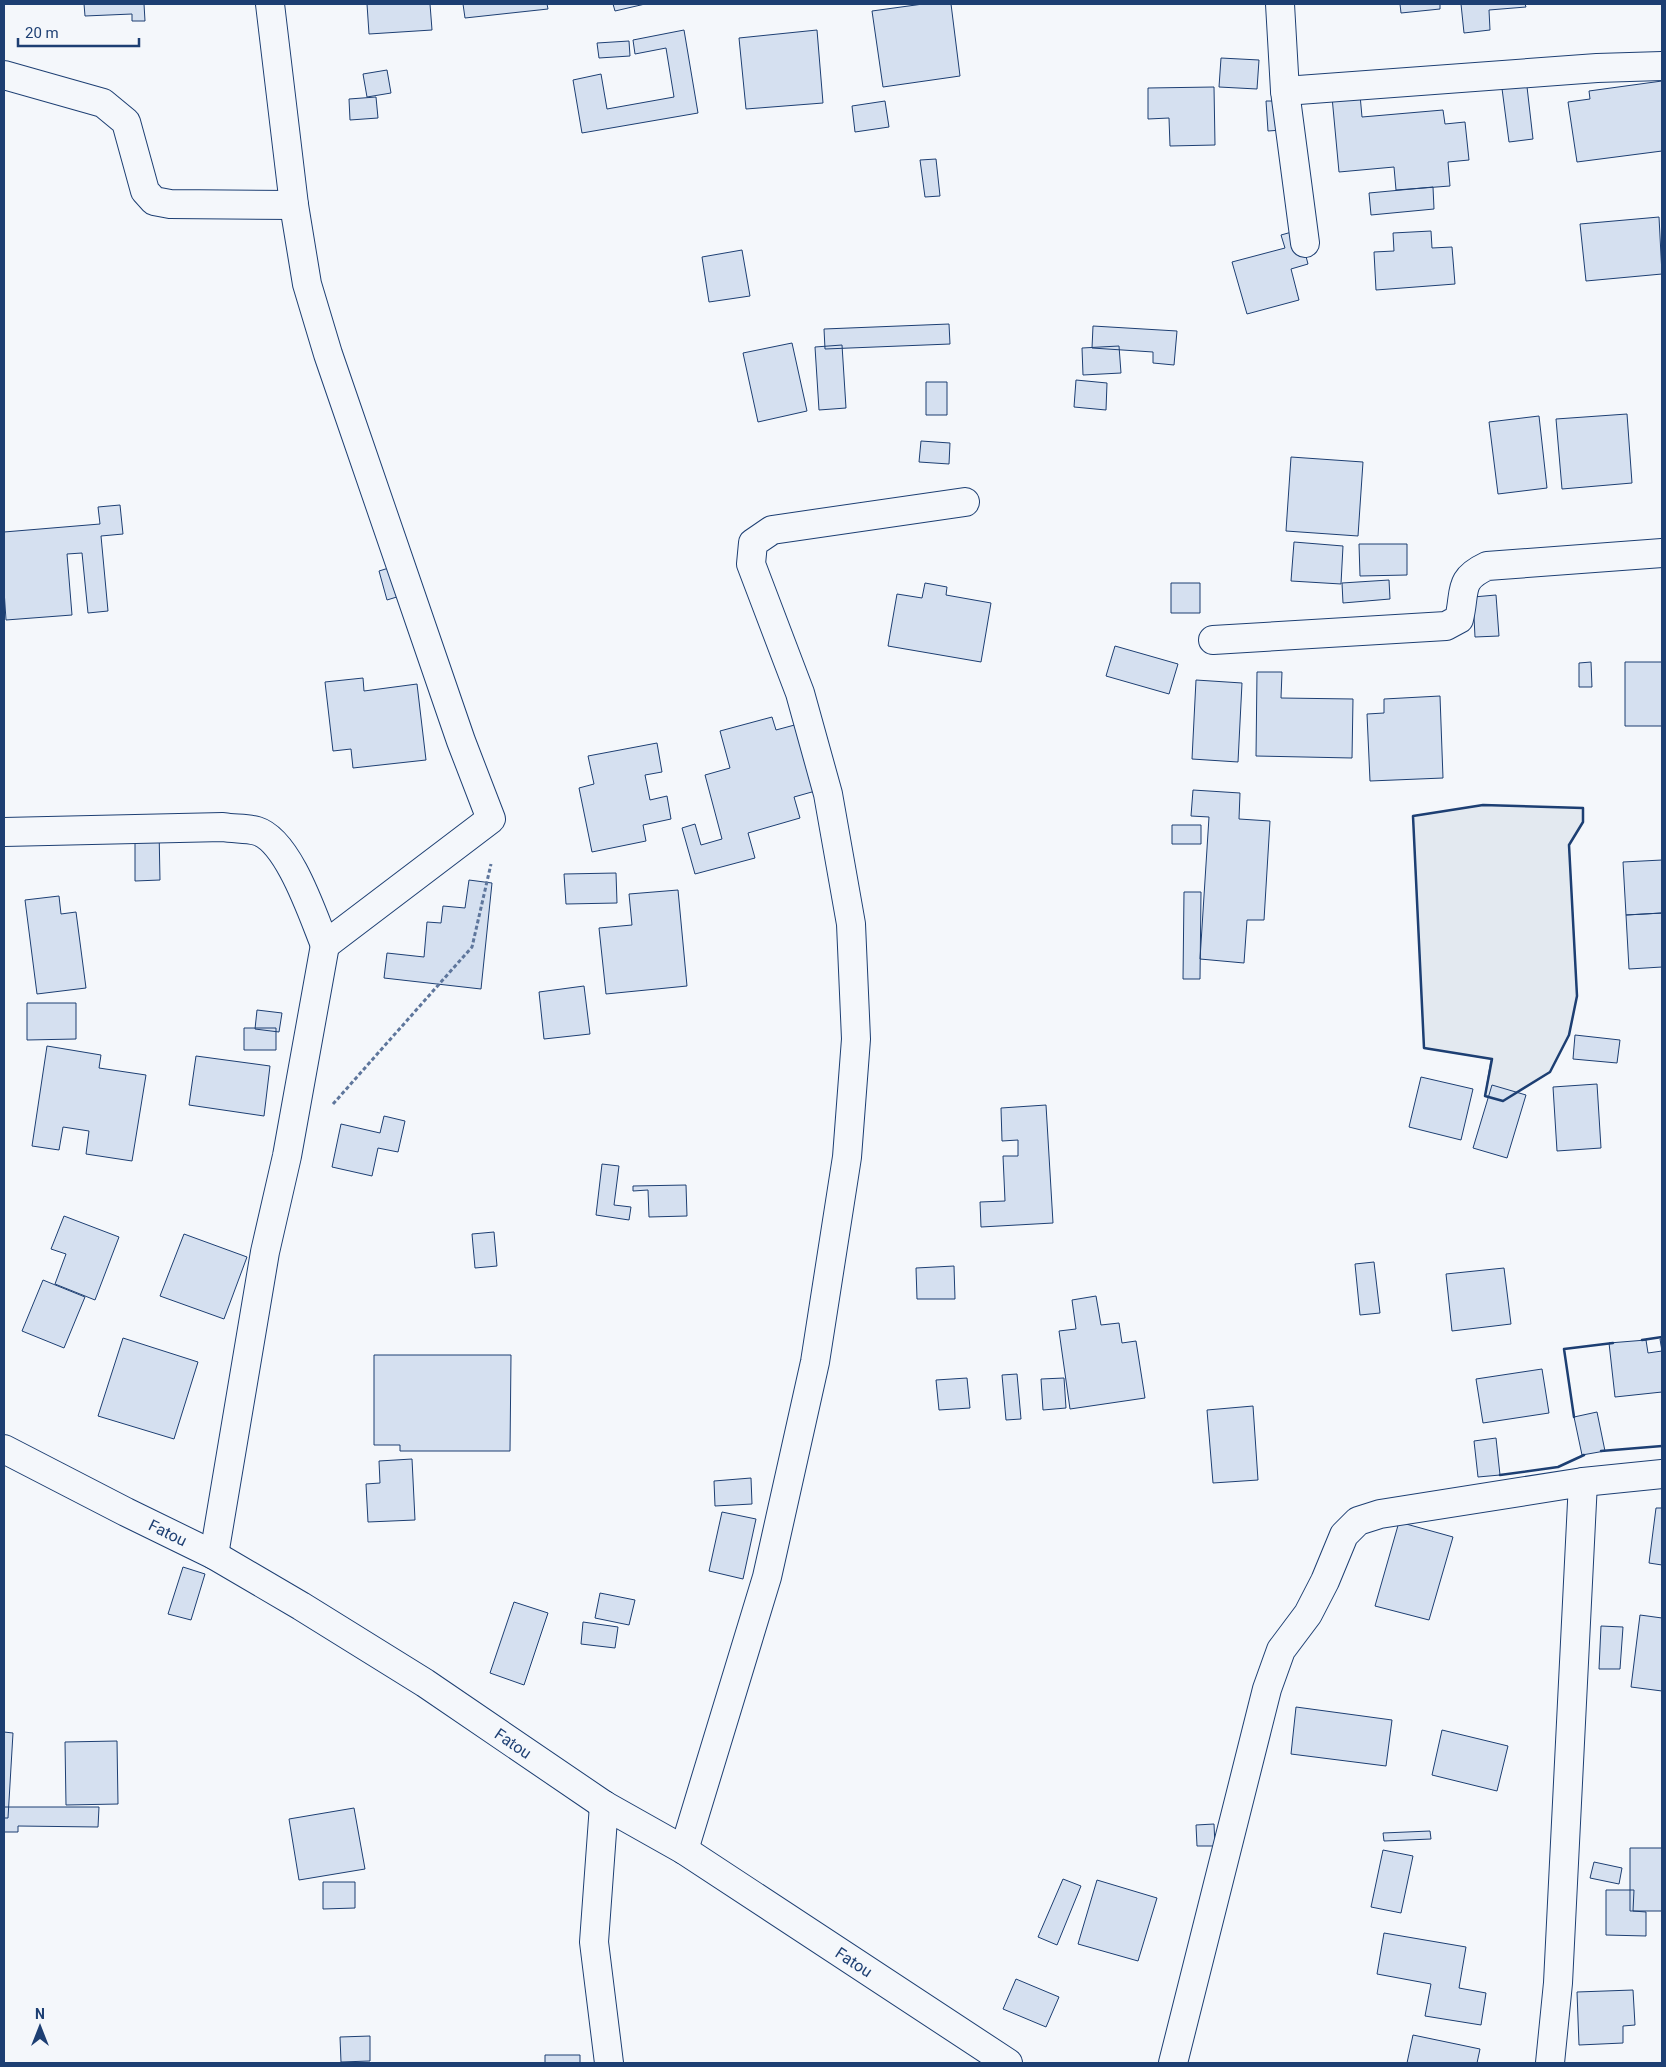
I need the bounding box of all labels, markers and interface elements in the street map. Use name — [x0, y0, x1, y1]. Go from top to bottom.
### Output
scale bar — [18, 15, 139, 47]
text: 20 m — [25, 24, 59, 42]
street label: Fatou — [145, 1516, 190, 1550]
street label: Fatou — [491, 1724, 535, 1763]
street label: Fatou — [832, 1943, 876, 1981]
north arrow — [15, 2002, 65, 2052]
text: N — [35, 2006, 45, 2022]

